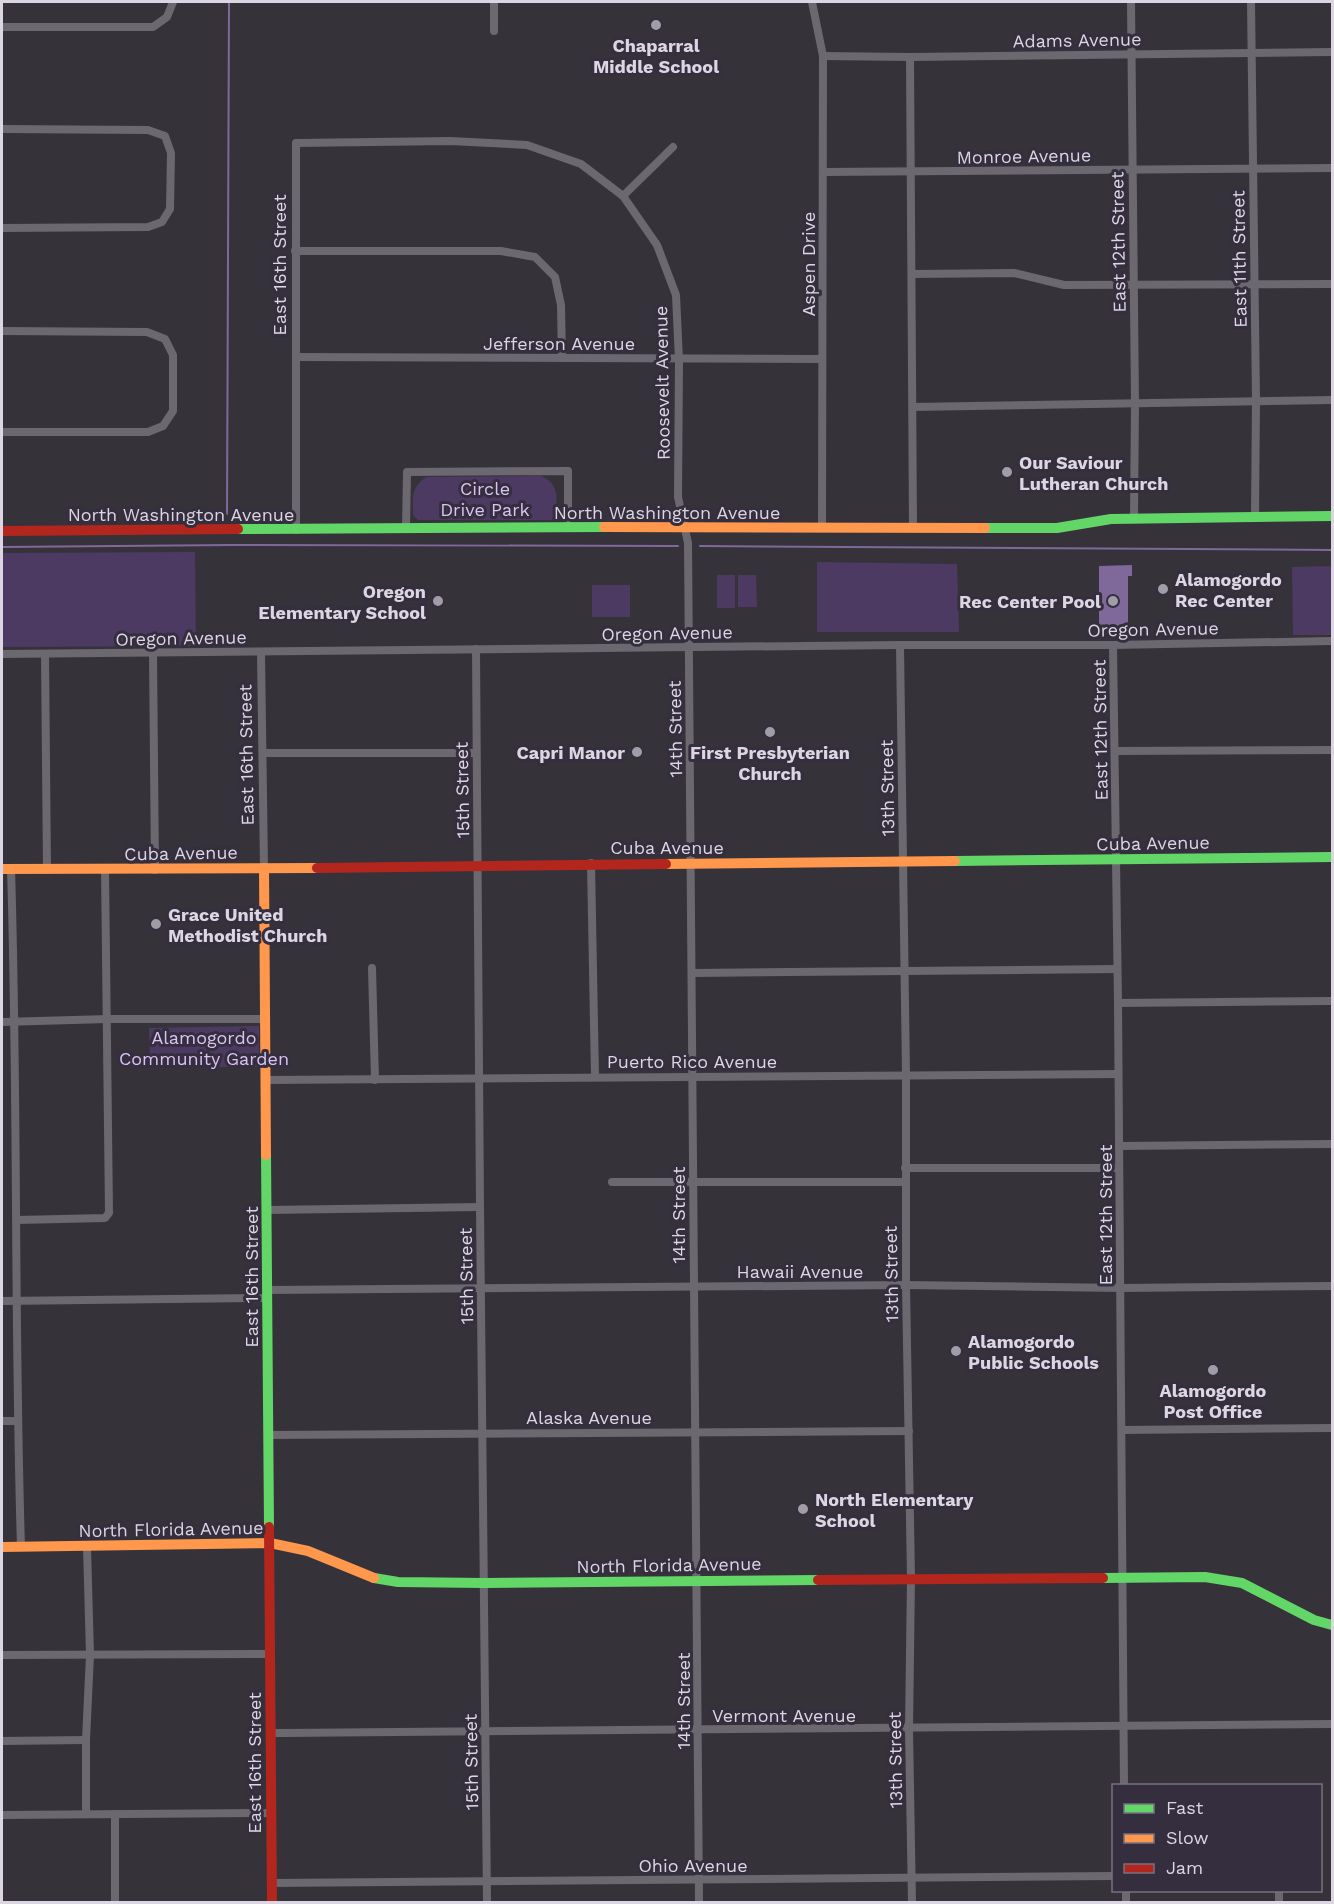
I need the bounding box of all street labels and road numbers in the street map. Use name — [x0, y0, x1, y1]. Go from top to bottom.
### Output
street label: Adams Avenue — [1012, 28, 1142, 52]
street label: Monroe Avenue — [957, 144, 1091, 168]
street label: East 12th Street — [1106, 171, 1130, 313]
street label: East 11th Street — [1227, 190, 1251, 328]
street label: East 16th Street — [269, 194, 290, 336]
street label: Aspen Drive — [798, 212, 819, 317]
street label: Roosevelt Avenue — [650, 306, 674, 460]
street label: Jefferson Avenue — [483, 333, 635, 354]
street label: North Washington Avenue — [554, 502, 780, 523]
street label: North Washington Avenue — [68, 504, 294, 525]
street label: Oregon Avenue — [1087, 617, 1219, 641]
street label: Oregon Avenue — [601, 621, 733, 645]
street label: Oregon Avenue — [115, 626, 247, 650]
street label: East 12th Street — [1088, 659, 1112, 801]
street label: 14th Street — [664, 680, 686, 778]
street label: East 16th Street — [234, 684, 258, 826]
street label: 13th Street — [876, 739, 898, 836]
street label: 15th Street — [451, 741, 473, 838]
street label: Cuba Avenue — [1096, 832, 1210, 854]
street label: Cuba Avenue — [610, 837, 724, 858]
street label: Cuba Avenue — [124, 842, 238, 864]
street label: Puerto Rico Avenue — [607, 1051, 777, 1072]
street label: East 12th Street — [1095, 1144, 1116, 1286]
street label: 14th Street — [668, 1166, 689, 1264]
street label: East 16th Street — [241, 1206, 262, 1348]
street label: 13th Street — [880, 1225, 902, 1322]
street label: 15th Street — [455, 1227, 477, 1324]
street label: Hawaii Avenue — [737, 1261, 863, 1282]
street label: Alaska Avenue — [526, 1407, 652, 1428]
street label: North Florida Avenue — [78, 1517, 264, 1541]
street label: North Florida Avenue — [576, 1553, 762, 1577]
street label: 14th Street — [673, 1652, 694, 1750]
street label: East 16th Street — [244, 1692, 265, 1834]
street label: Vermont Avenue — [712, 1705, 856, 1726]
street label: 13th Street — [884, 1711, 906, 1808]
street label: 15th Street — [460, 1713, 482, 1810]
street label: Ohio Avenue — [638, 1855, 748, 1876]

